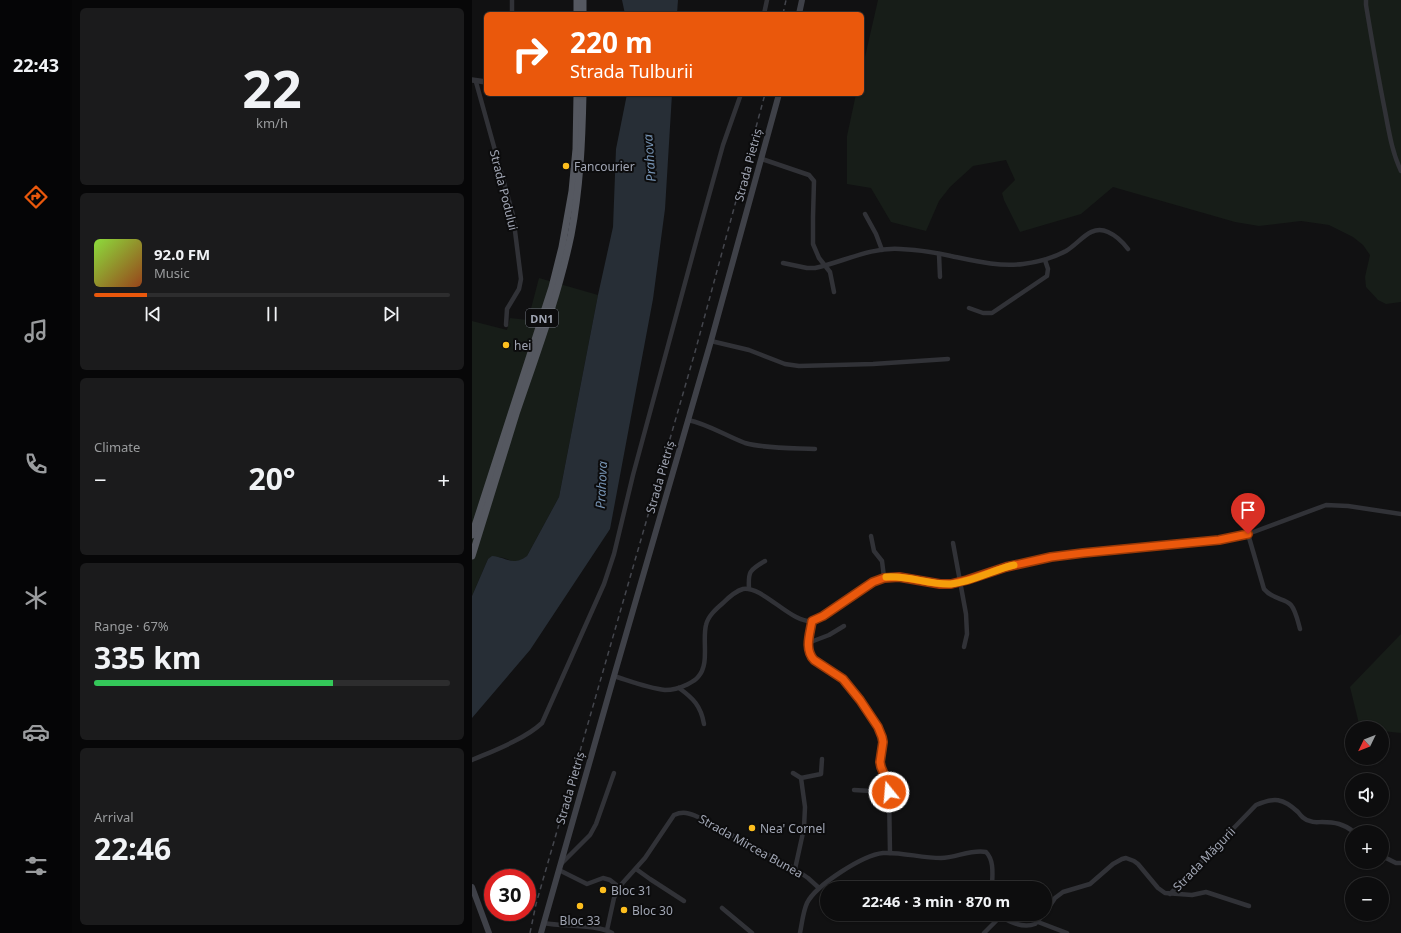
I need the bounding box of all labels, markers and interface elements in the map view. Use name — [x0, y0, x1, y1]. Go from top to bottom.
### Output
text: 220 m — [570, 23, 653, 61]
icon: right — [504, 28, 556, 80]
text: 22 — [242, 52, 302, 123]
text: 22:43 — [13, 53, 59, 77]
text: Strada Tulburii — [570, 59, 693, 83]
text: km/h — [256, 114, 288, 132]
street label: Strada Pietriș — [730, 126, 766, 203]
water label: Prahova — [638, 133, 660, 182]
street label: Strada Podului — [486, 148, 522, 232]
place label: Fancourier — [574, 158, 635, 175]
marker: Fancourier — [561, 161, 571, 171]
icon: directions — [22, 183, 50, 211]
text: 92.0 FM — [154, 244, 210, 264]
text: Music — [154, 264, 190, 282]
icon: previous — [142, 303, 164, 325]
icon: pause — [261, 303, 283, 325]
icon: next — [380, 303, 402, 325]
road number: DN1 — [526, 309, 558, 327]
icon: music — [22, 317, 50, 345]
place label: hei — [514, 337, 531, 354]
marker: hei — [501, 340, 511, 350]
text: Climate — [94, 438, 140, 456]
street label: Strada Pietriș — [642, 438, 679, 515]
icon: phone — [22, 450, 50, 478]
text: 20° — [248, 458, 296, 499]
water label: Prahova — [591, 460, 611, 509]
text: − — [94, 464, 107, 494]
text: + — [437, 464, 450, 494]
pin — [1231, 493, 1265, 534]
icon: arrive — [1237, 499, 1259, 521]
icon: climate — [22, 584, 50, 612]
text: Range · 67% — [94, 617, 169, 635]
text: 335 km — [94, 637, 201, 678]
icon: car — [22, 718, 50, 746]
north arrow — [1345, 721, 1389, 765]
map controls — [1345, 721, 1389, 921]
street label: Strada Pietriș — [552, 749, 589, 826]
position arrow — [868, 771, 910, 813]
button: sound — [1345, 773, 1389, 817]
text: Arrival — [94, 808, 134, 826]
street label: Strada Mircea Bunea — [696, 810, 806, 882]
place label: Nea' Cornel — [760, 820, 825, 837]
marker: Nea' Cornel — [747, 823, 757, 833]
street label: Strada Măgurii — [1169, 823, 1239, 895]
button: + — [1345, 825, 1389, 869]
text: 22:46 — [94, 828, 171, 869]
icon: filters — [22, 852, 50, 880]
speed limit sign: 30 — [484, 869, 536, 921]
button: − — [1345, 877, 1389, 921]
place label: Bloc 31 — [611, 882, 652, 899]
marker: Bloc 31 — [598, 885, 608, 895]
text: 22:46 · 3 min · 870 m — [862, 891, 1010, 911]
marker: Bloc 33 — [575, 901, 585, 911]
place label: Bloc 30 — [632, 902, 673, 919]
marker: Bloc 30 — [619, 905, 629, 915]
place label: Bloc 33 — [560, 912, 601, 929]

